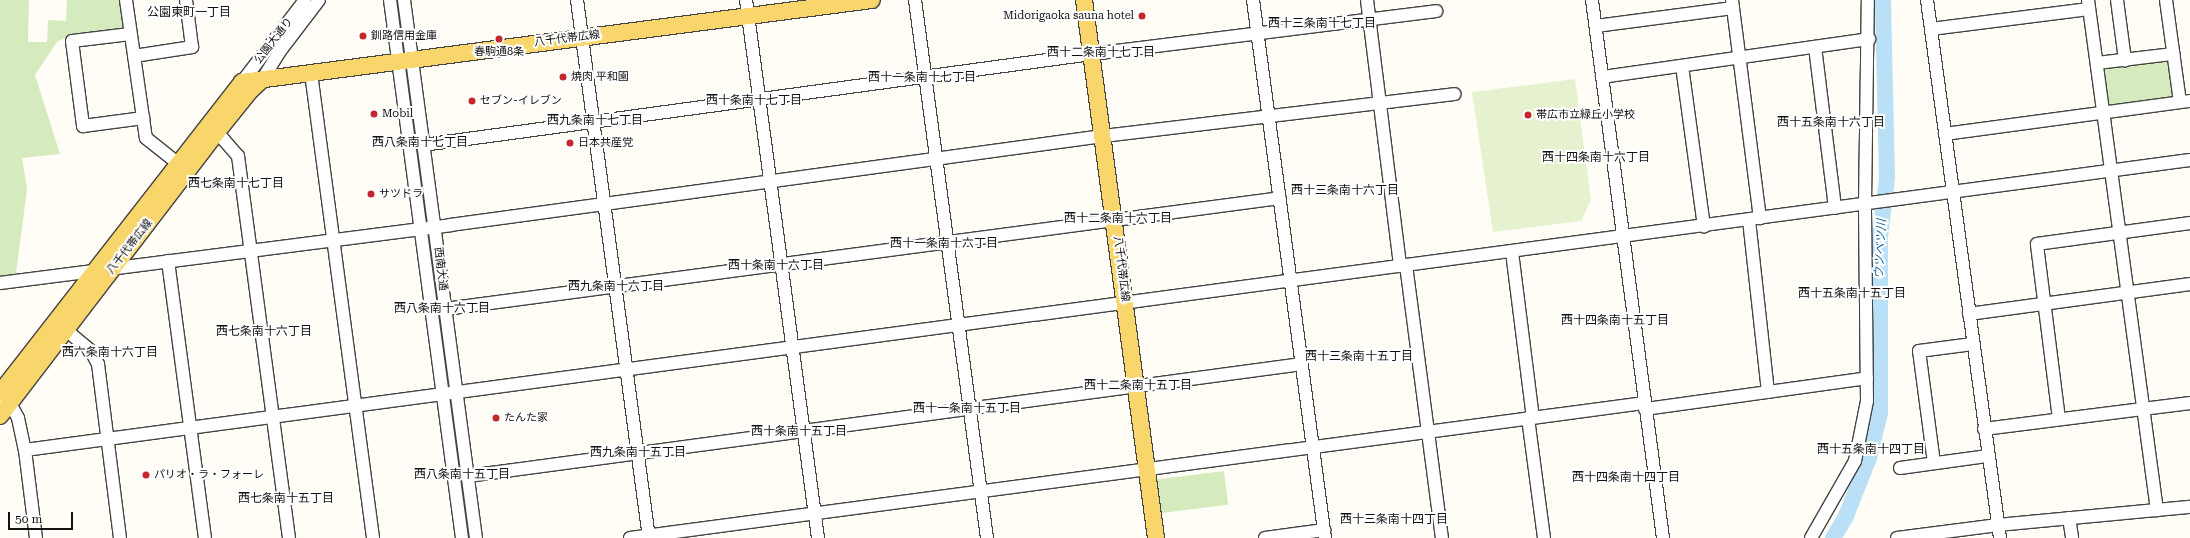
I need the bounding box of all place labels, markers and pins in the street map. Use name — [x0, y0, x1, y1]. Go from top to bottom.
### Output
place label: Midorigaoka sauna hotel — [1003, 9, 1134, 23]
marker: Midorigaoka sauna hotel — [1137, 11, 1147, 21]
place label: 釧路信用金庫 — [371, 29, 437, 43]
marker: 釧路信用金庫 — [358, 31, 368, 41]
marker: 春駒通8条 — [494, 34, 504, 44]
place label: 春駒通8条 — [474, 45, 524, 59]
place label: 焼肉 平和園 — [571, 70, 629, 84]
marker: 焼肉 平和園 — [558, 72, 568, 82]
place label: セブン-イレブン — [480, 94, 562, 108]
marker: セブン-イレブン — [467, 96, 477, 106]
place label: Mobil — [382, 107, 413, 121]
place label: 帯広市立緑丘小学校 — [1536, 108, 1635, 122]
marker: Mobil — [369, 109, 379, 119]
marker: 帯広市立緑丘小学校 — [1523, 110, 1533, 120]
place label: 日本共産党 — [578, 136, 633, 150]
marker: 日本共産党 — [565, 138, 575, 148]
place label: サツドラ — [379, 187, 423, 201]
marker: サツドラ — [366, 189, 376, 199]
place label: たんた家 — [504, 411, 548, 425]
marker: たんた家 — [491, 413, 501, 423]
place label: パリオ・ラ・フォーレ — [154, 468, 264, 482]
marker: パリオ・ラ・フォーレ — [141, 470, 151, 480]

